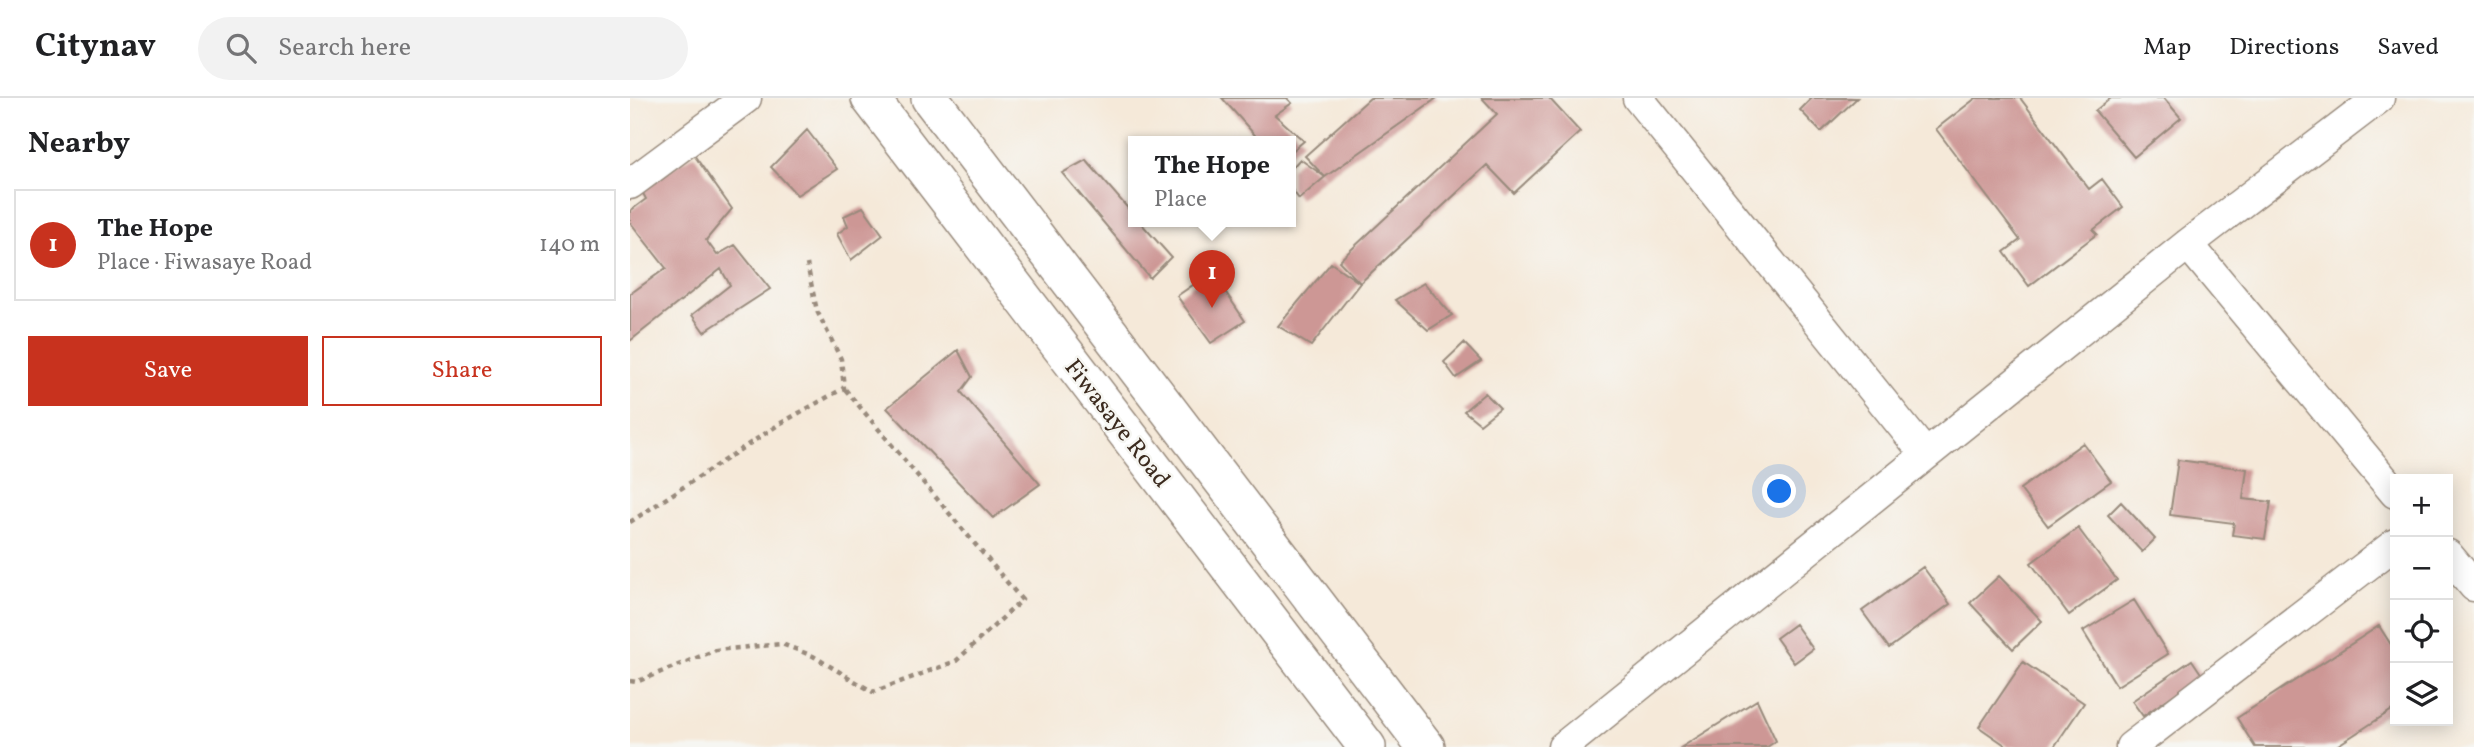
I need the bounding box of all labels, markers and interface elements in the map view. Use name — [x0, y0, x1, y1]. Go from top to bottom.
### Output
search box — [198, 17, 688, 80]
text: Citynav — [35, 25, 156, 71]
icon: search — [222, 29, 260, 67]
text: Search here — [278, 30, 411, 66]
text: Map — [2143, 31, 2191, 65]
text: Directions — [2229, 31, 2339, 65]
text: Saved — [2377, 31, 2439, 65]
text: Nearby — [28, 123, 130, 165]
popup — [1128, 136, 1296, 227]
text: The Hope — [1154, 148, 1270, 184]
text: Place — [1154, 184, 1207, 216]
text: The Hope — [97, 211, 213, 247]
text: 1 — [48, 229, 58, 261]
text: 140 m — [539, 229, 600, 261]
text: Place · Fiwasaye Road — [97, 247, 312, 279]
pin: 1 — [1189, 250, 1235, 308]
button: Save — [28, 336, 308, 406]
button: Share — [322, 336, 602, 406]
street label: Fiwasaye Road — [1055, 353, 1178, 496]
your location — [1762, 474, 1796, 508]
map controls — [2390, 474, 2453, 726]
button: + — [2390, 474, 2453, 537]
button: − — [2390, 537, 2453, 600]
button: locate — [2390, 600, 2453, 663]
button: layers — [2390, 663, 2453, 726]

